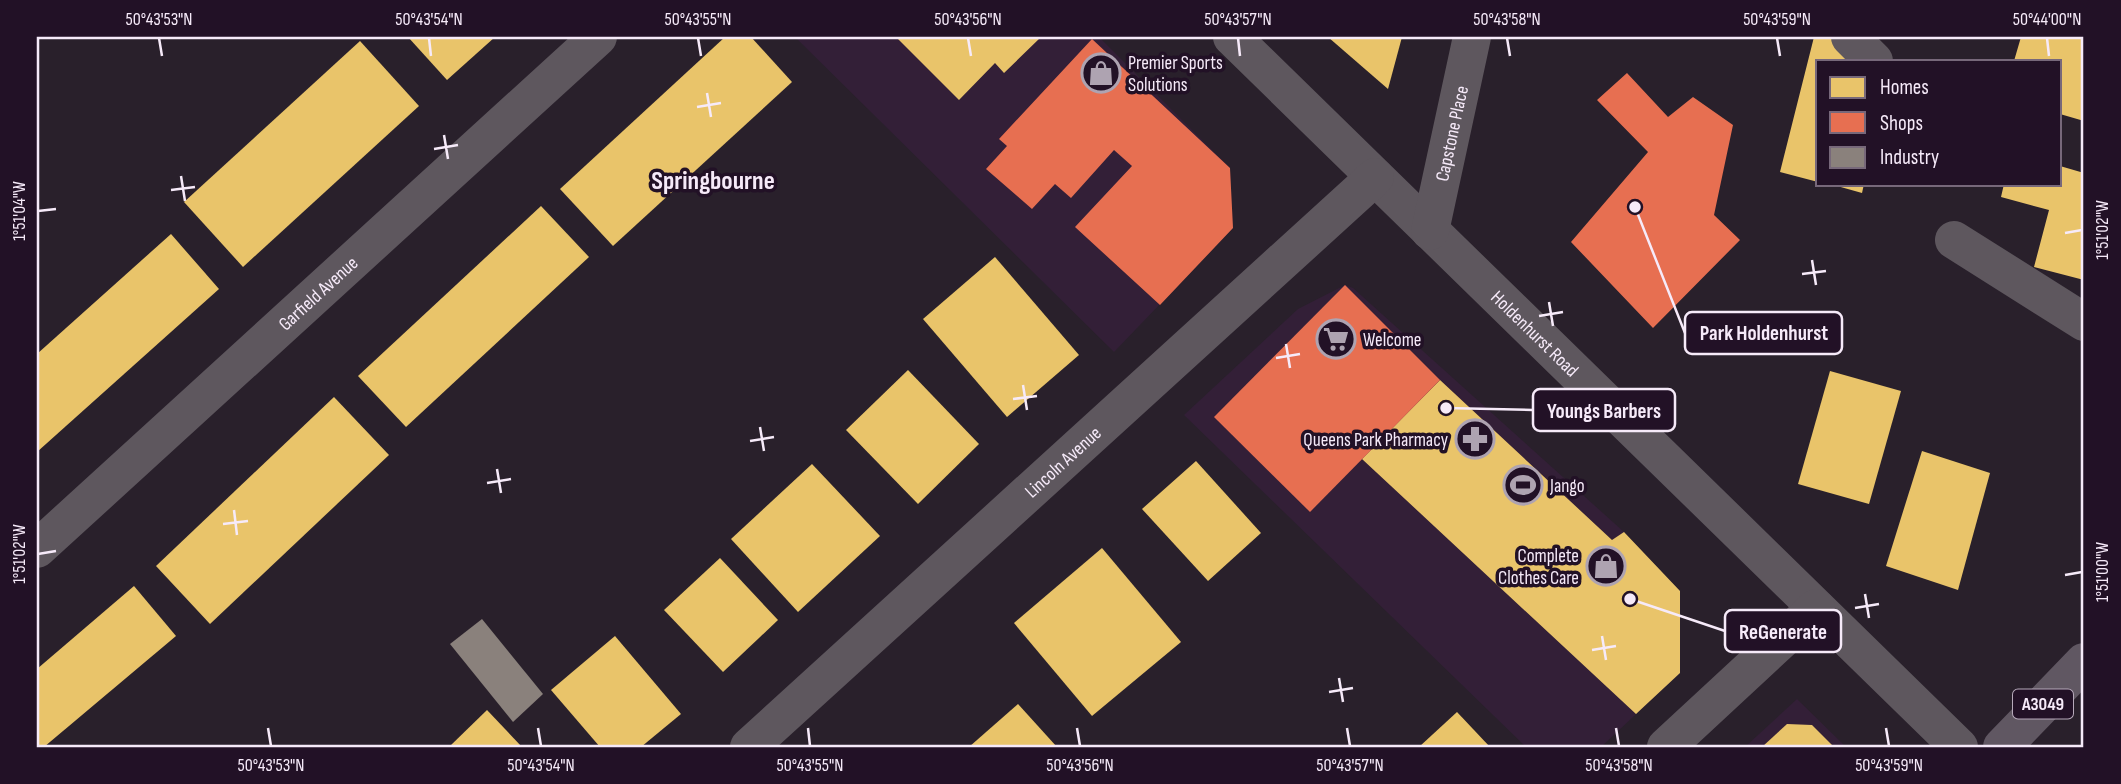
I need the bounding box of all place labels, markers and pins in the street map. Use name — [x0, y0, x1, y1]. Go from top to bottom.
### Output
shop icon: Premier Sports Solutions — [1080, 52, 1122, 94]
place label: Premier Sports Solutions — [1128, 52, 1223, 97]
callout: Park Holdenhurst — [1685, 312, 1842, 354]
supermarket icon: Welcome — [1315, 318, 1357, 360]
place label: Welcome — [1363, 329, 1421, 352]
callout: Youngs Barbers — [1533, 389, 1675, 431]
pharmacy icon: Queens Park Pharmacy — [1454, 418, 1496, 460]
place label: Queens Park Pharmacy — [1303, 429, 1449, 452]
sports icon: Jango — [1502, 464, 1544, 506]
place label: Jango — [1549, 475, 1585, 498]
place label: Complete Clothes Care — [1498, 545, 1579, 590]
shop icon: Complete Clothes Care — [1585, 545, 1627, 587]
callout: ReGenerate — [1725, 610, 1841, 652]

